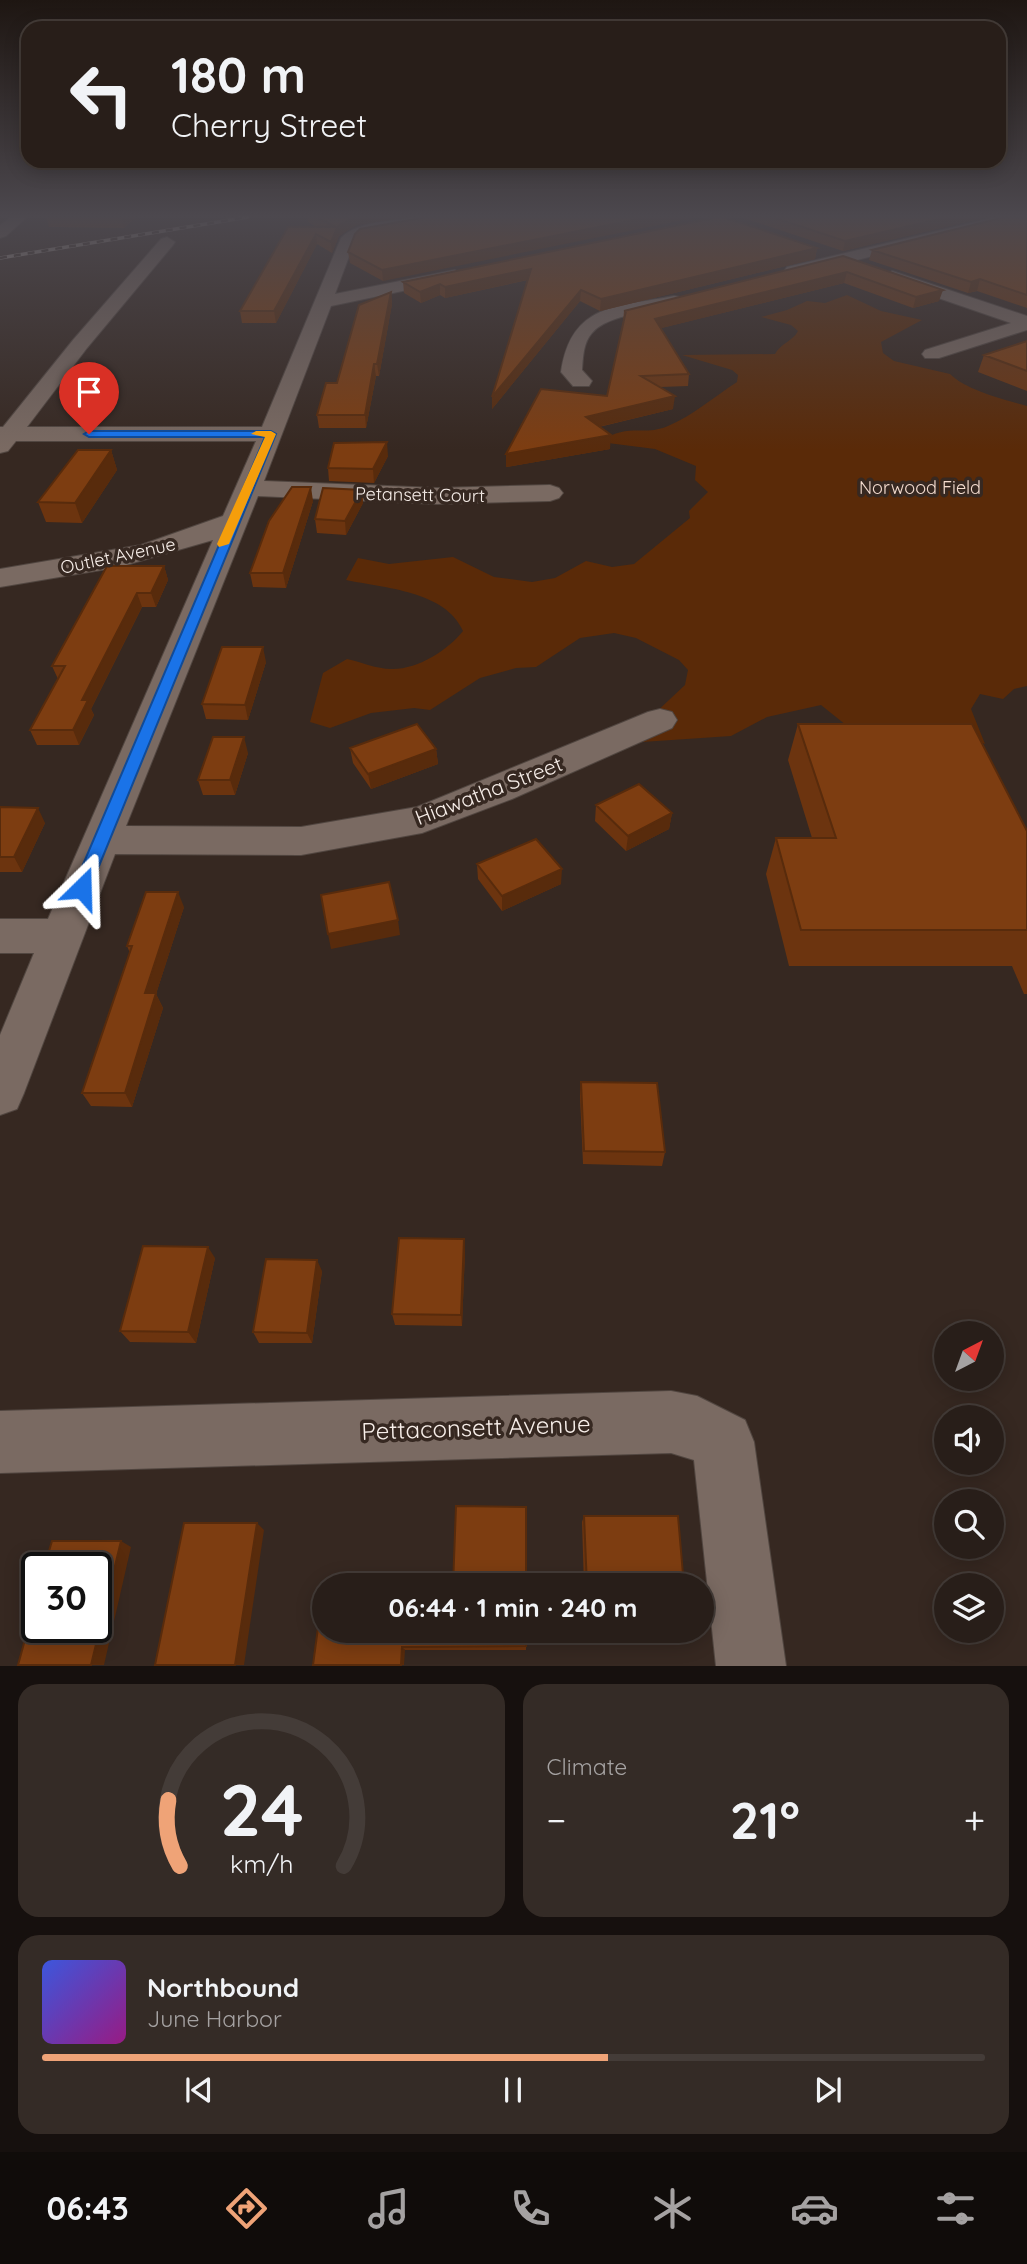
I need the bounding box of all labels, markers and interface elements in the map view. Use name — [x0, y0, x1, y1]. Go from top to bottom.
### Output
text: 180 m — [171, 44, 306, 105]
icon: left — [56, 49, 147, 140]
text: Cherry Street — [171, 105, 367, 145]
pin — [59, 362, 119, 434]
icon: arrive — [70, 373, 108, 411]
park label: Norwood Field — [859, 476, 981, 499]
street label: Petansett Court — [355, 482, 485, 507]
street label: Outlet Avenue — [58, 532, 177, 579]
street label: Hiawatha Street — [411, 750, 566, 830]
position arrow — [45, 851, 119, 925]
north arrow — [934, 1321, 1004, 1391]
map controls — [934, 1321, 1004, 1643]
button: sound — [934, 1405, 1004, 1475]
street label: Pettaconsett Avenue — [361, 1408, 591, 1446]
button: search — [934, 1489, 1004, 1559]
speed limit sign: 30 — [21, 1552, 112, 1643]
button: layers — [934, 1573, 1004, 1643]
text: 06:44 · 1 min · 240 m — [389, 1591, 637, 1624]
text: Climate — [547, 1752, 627, 1781]
text: 24 — [219, 1764, 303, 1855]
text: 21° — [730, 1787, 800, 1852]
text: − — [547, 1796, 566, 1844]
text: + — [964, 1796, 985, 1844]
text: km/h — [230, 1848, 293, 1879]
text: Northbound — [147, 1971, 299, 2004]
text: June Harbor — [147, 2004, 282, 2033]
icon: previous — [180, 2071, 218, 2109]
icon: pause — [494, 2071, 532, 2109]
icon: next — [809, 2071, 847, 2109]
icon: directions — [222, 2184, 271, 2233]
icon: music — [364, 2184, 413, 2233]
icon: phone — [506, 2184, 555, 2233]
icon: climate — [648, 2184, 697, 2233]
icon: car — [790, 2184, 839, 2233]
icon: filters — [931, 2184, 980, 2233]
text: 06:43 — [46, 2188, 129, 2228]

